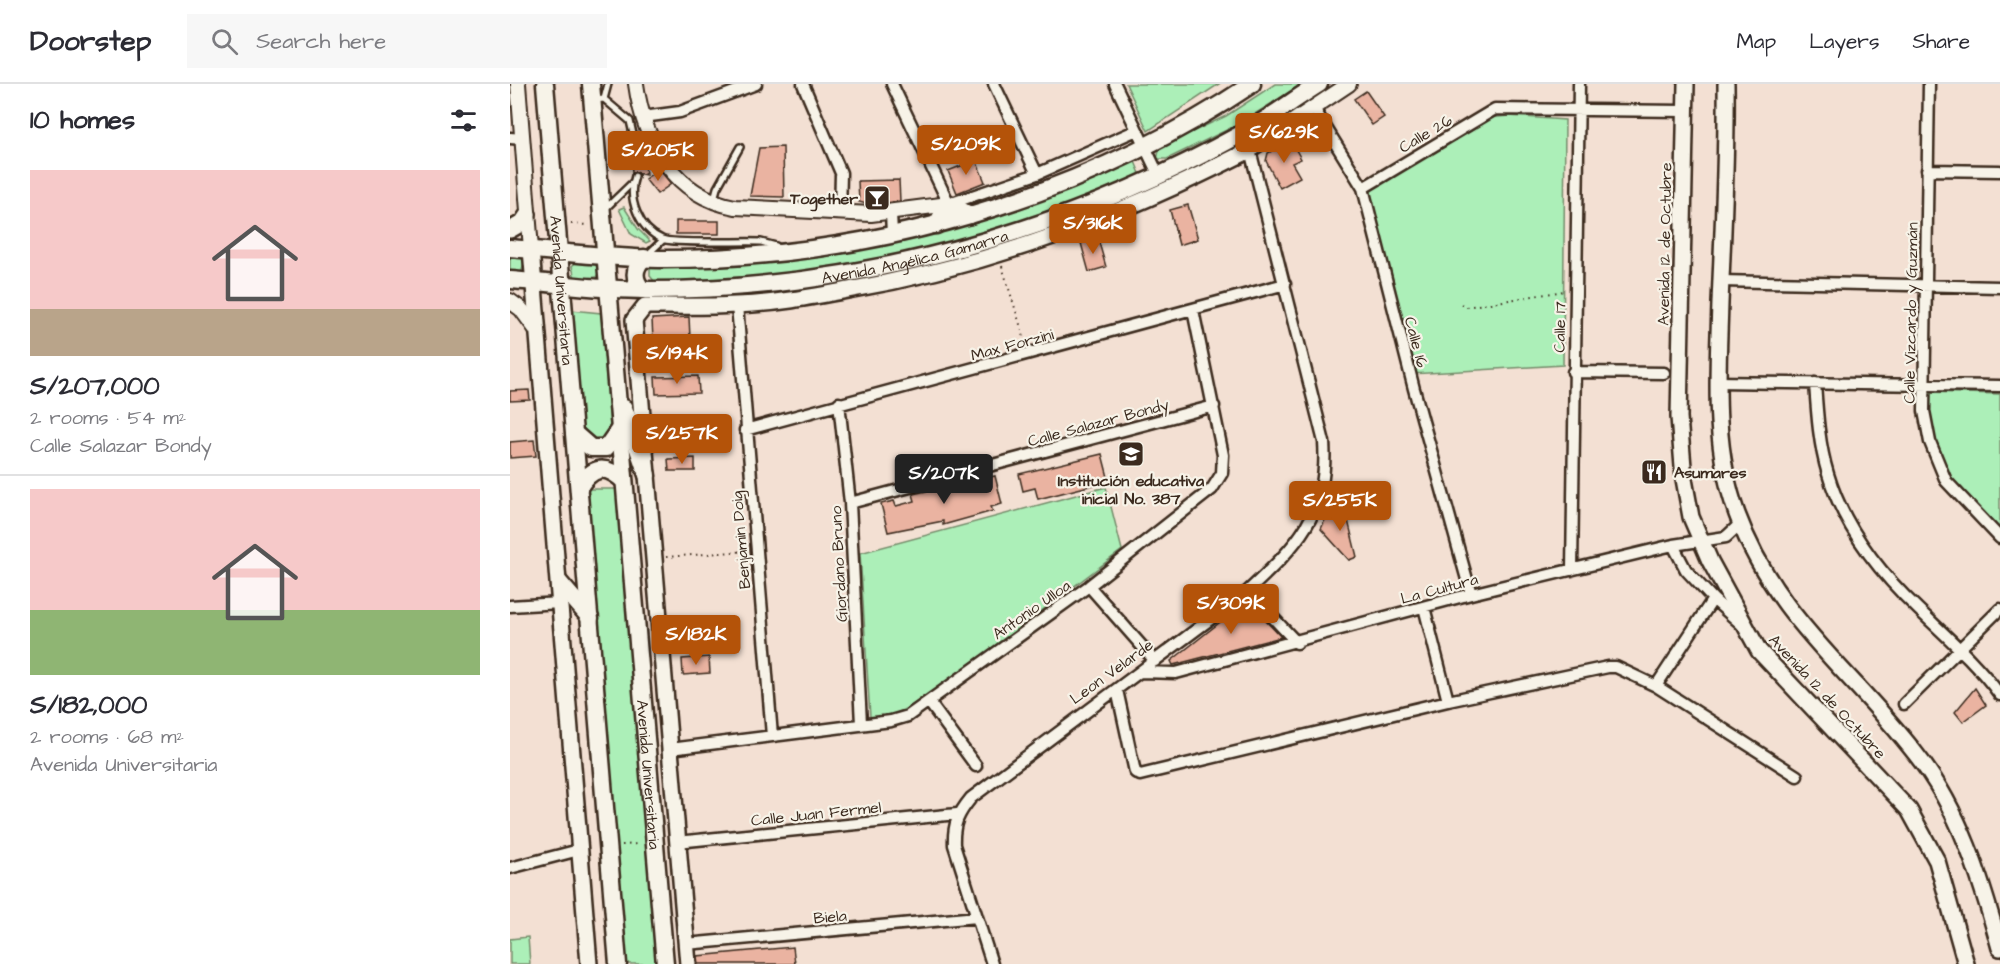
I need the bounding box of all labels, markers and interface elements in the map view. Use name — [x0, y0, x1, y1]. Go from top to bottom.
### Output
search box — [187, 14, 607, 68]
text: Doorstep — [30, 22, 151, 61]
icon: search — [208, 25, 241, 58]
text: Search here — [256, 26, 386, 57]
text: Map — [1736, 27, 1776, 56]
text: Layers — [1809, 27, 1879, 56]
text: Share — [1912, 27, 1970, 56]
text: 10 homes — [30, 102, 135, 138]
icon: filters — [447, 104, 480, 137]
street label: Calle 26 — [1395, 109, 1456, 158]
pin: S/629K — [1235, 113, 1333, 164]
text: S/629K — [1249, 118, 1319, 146]
pin: S/209K — [917, 125, 1015, 176]
text: S/209K — [931, 130, 1001, 158]
pin: S/205K — [609, 131, 707, 182]
text: S/205K — [622, 136, 694, 164]
street label: Avenida 12 de Octubre — [1653, 162, 1677, 326]
bar icon: Together — [862, 183, 892, 213]
place label: Together — [789, 188, 858, 212]
pin: S/316K — [1044, 204, 1142, 255]
icon: home — [201, 209, 309, 317]
text: S/316K — [1063, 209, 1123, 237]
street label: Avenida Universitaria — [544, 215, 578, 366]
street label: Calle Vizcardo y Guzmán — [1898, 222, 1925, 404]
street label: Avenida Angélica Gamarra — [820, 225, 1011, 289]
street label: Calle 17 — [1549, 301, 1571, 353]
street label: Calle 16 — [1399, 314, 1433, 370]
street label: Max Forzini — [968, 323, 1057, 367]
pin: S/194K — [628, 334, 726, 385]
text: S/194K — [646, 339, 708, 367]
text: S/207,000 — [30, 368, 160, 404]
street label: Calle Salazar Bondy — [1025, 393, 1172, 453]
text: 2 rooms · 54 m² — [30, 404, 186, 432]
pin: S/257K — [633, 414, 731, 465]
text: S/257K — [646, 419, 718, 447]
text: Calle Salazar Bondy — [30, 432, 212, 460]
school or university icon: Institución educativa inicial No. 387 — [1116, 439, 1146, 469]
pin: S/207K — [895, 454, 993, 505]
restaurant icon: Asumares — [1639, 457, 1669, 487]
text: S/207K — [909, 459, 979, 487]
place label: Asumares — [1674, 462, 1747, 484]
place label: Institución educativa inicial No. 387 — [1058, 470, 1205, 510]
pin: S/255K — [1291, 481, 1389, 532]
text: S/255K — [1303, 486, 1377, 514]
street label: Benjamin Doig — [726, 490, 757, 590]
street label: Giordano Bruno — [825, 505, 853, 623]
icon: home — [201, 528, 309, 636]
street label: La Cultura — [1398, 568, 1480, 610]
street label: Antonio Ulloa — [988, 575, 1075, 645]
pin: S/309K — [1182, 584, 1280, 635]
text: S/309K — [1197, 589, 1265, 617]
pin: S/182K — [647, 615, 745, 666]
text: S/182K — [665, 620, 727, 648]
street label: Avenida 12 de Octubre — [1764, 630, 1891, 764]
street label: Leon Velarde — [1065, 634, 1158, 710]
text: S/182,000 — [30, 687, 147, 723]
street label: Avenida Universitaria — [631, 699, 665, 850]
text: 2 rooms · 68 m² — [30, 723, 184, 751]
text: Avenida Universitaria — [30, 751, 218, 779]
street label: Calle Juan Fermel — [750, 796, 882, 832]
street label: Biela — [813, 905, 848, 929]

